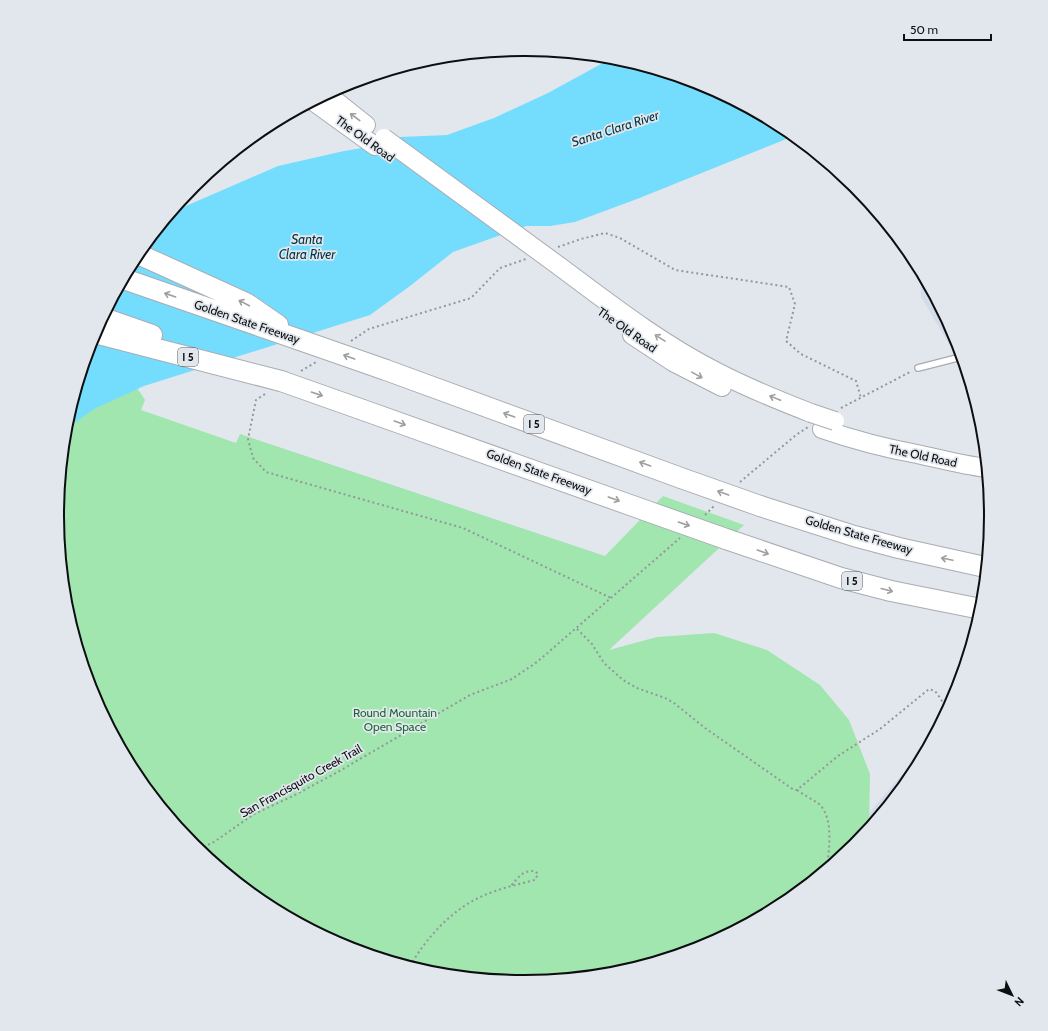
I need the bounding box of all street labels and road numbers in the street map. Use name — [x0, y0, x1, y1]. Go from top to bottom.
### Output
street label: The Old Road — [333, 112, 398, 165]
street label: Golden State Freeway — [192, 296, 302, 347]
street label: The Old Road — [595, 304, 660, 356]
road number: I 5 — [178, 348, 198, 366]
road number: I 5 — [524, 415, 544, 433]
street label: The Old Road — [888, 441, 958, 470]
street label: Golden State Freeway — [485, 446, 594, 498]
street label: Golden State Freeway — [804, 512, 914, 557]
road number: I 5 — [842, 572, 862, 590]
street label: San Francisquito Creek Trail — [237, 741, 365, 820]

